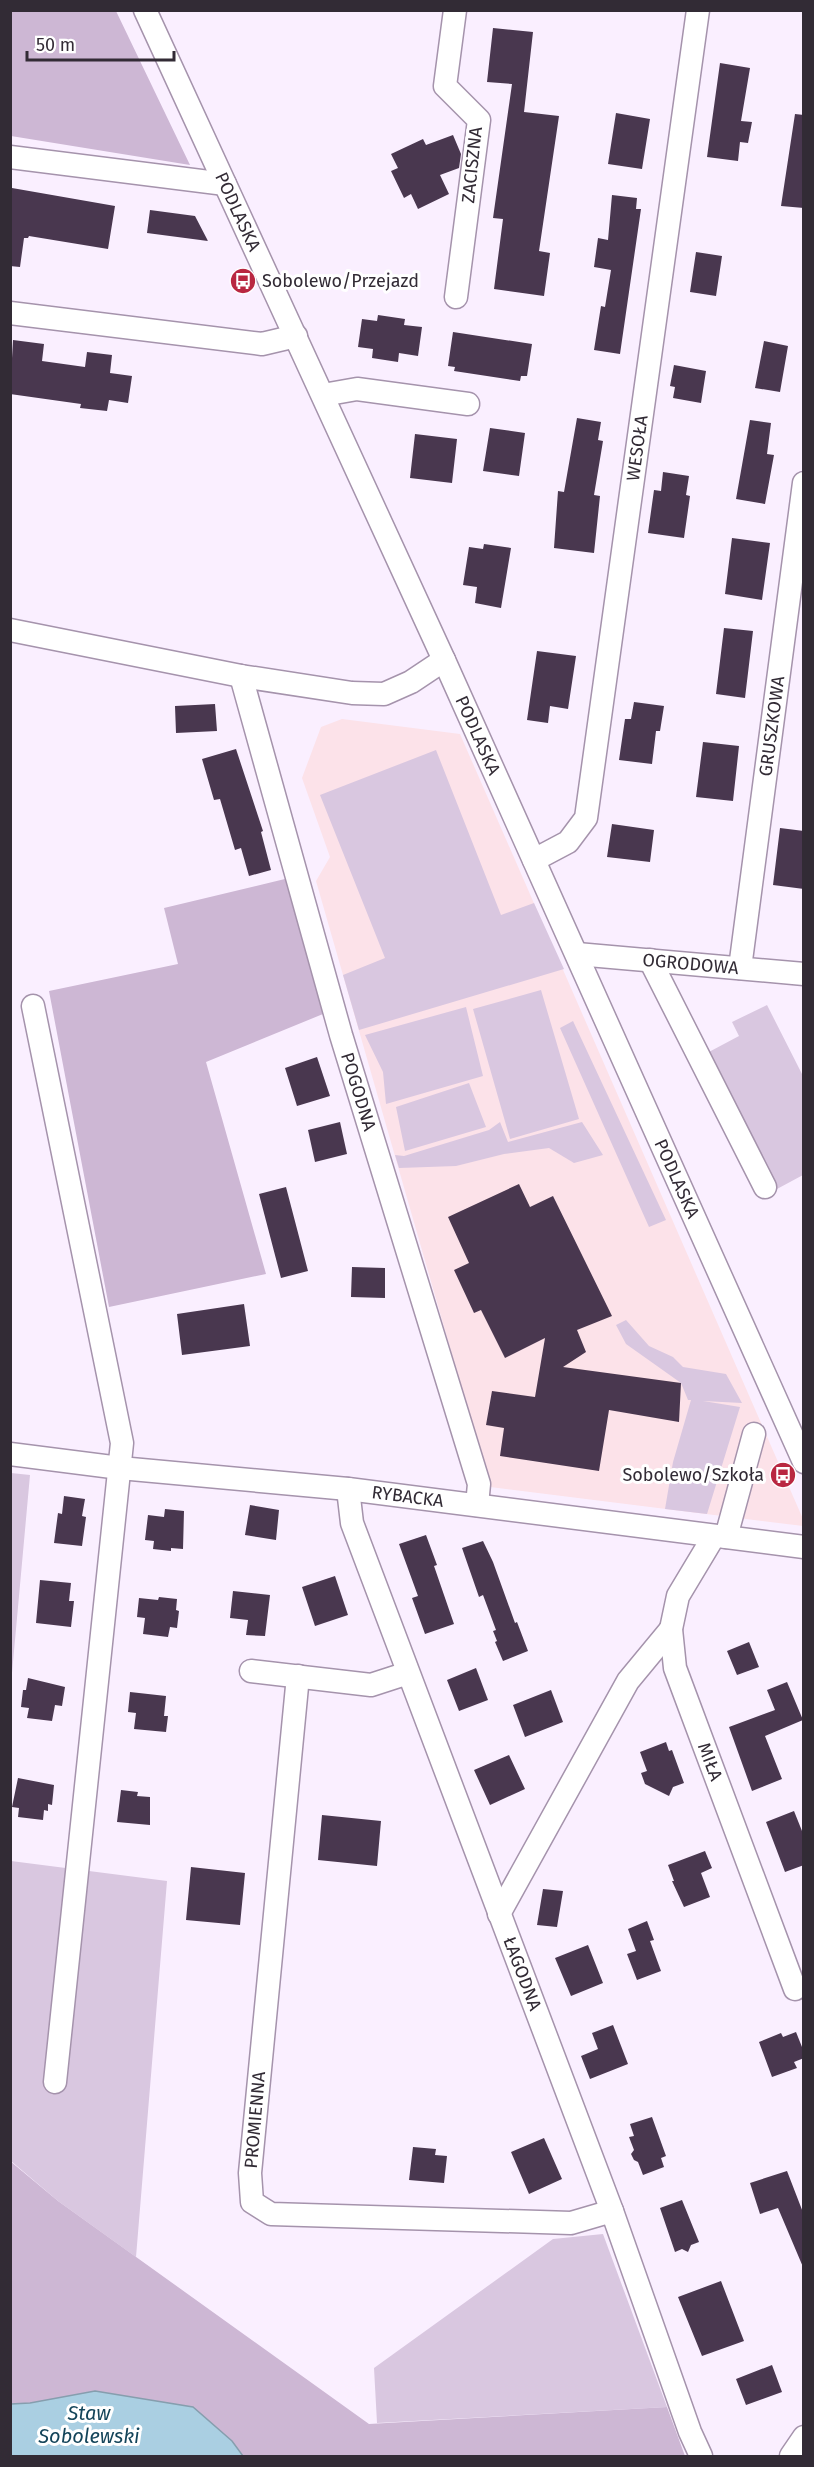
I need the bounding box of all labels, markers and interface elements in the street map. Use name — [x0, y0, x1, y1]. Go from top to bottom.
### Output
scale bar — [27, 24, 174, 62]
text: 50 m — [36, 34, 75, 56]
street label: ZACISZNA — [457, 125, 487, 204]
street label: PODLASKA — [210, 169, 266, 255]
bus stop icon: Sobolewo/Przejazd — [228, 266, 258, 296]
place label: Sobolewo/Przejazd — [262, 270, 419, 292]
street label: WESOŁA — [622, 413, 653, 482]
street label: GRUSZKOWA — [754, 674, 790, 778]
street label: PODLASKA — [450, 692, 505, 779]
street label: OGRODOWA — [642, 949, 740, 979]
street label: POGODNA — [336, 1050, 381, 1134]
street label: PODLASKA — [649, 1136, 704, 1222]
bus stop icon: Sobolewo/Szkoła — [768, 1460, 798, 1490]
place label: Sobolewo/Szkoła — [622, 1464, 764, 1486]
street label: RYBACKA — [370, 1481, 446, 1512]
street label: MIŁA — [693, 1740, 727, 1784]
street label: ŁAGODNA — [498, 1934, 547, 2014]
street label: PROMIENNA — [240, 2070, 270, 2169]
water label: Staw Sobolewski — [37, 2401, 140, 2448]

